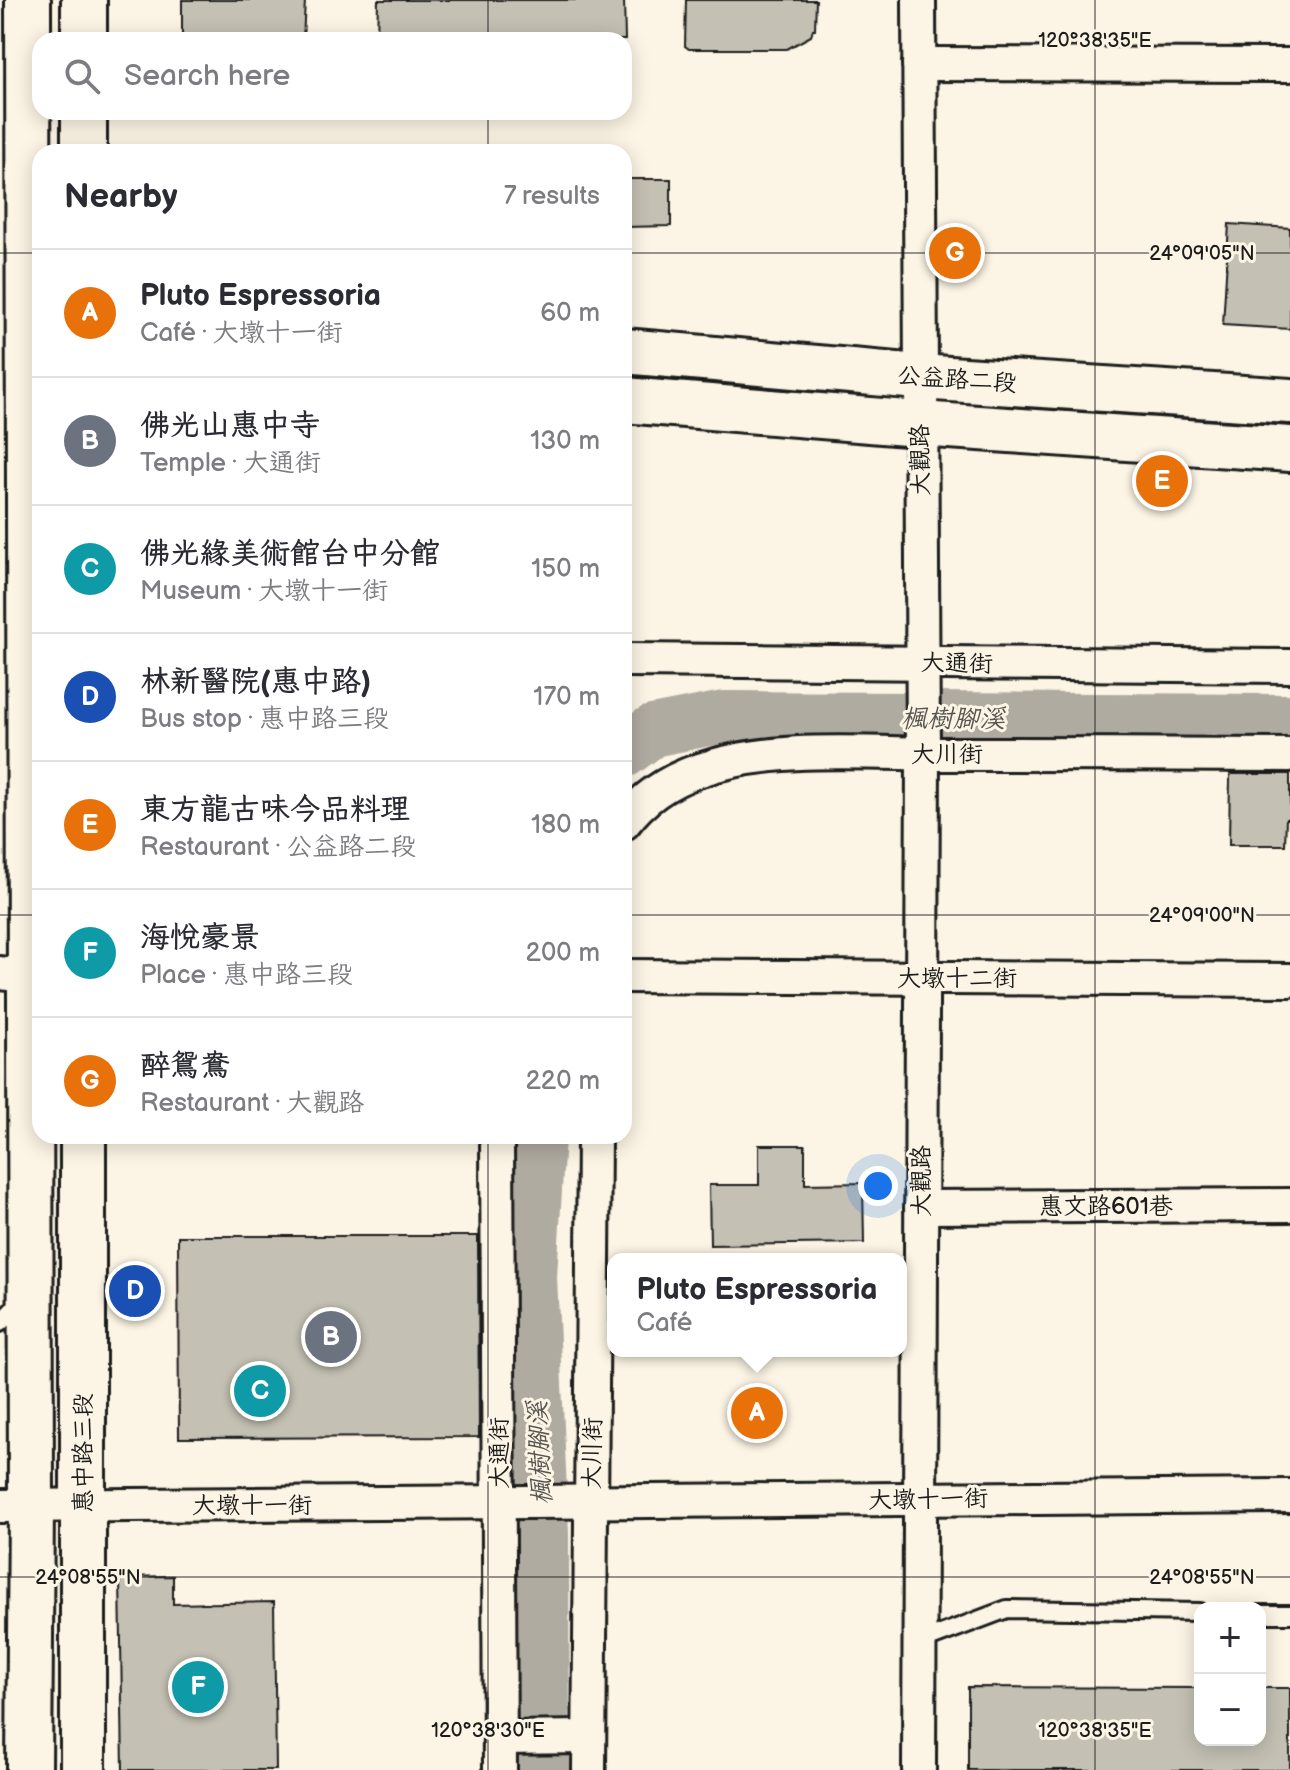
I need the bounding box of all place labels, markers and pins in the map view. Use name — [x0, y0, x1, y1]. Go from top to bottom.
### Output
pin: G — [929, 223, 981, 283]
pin: E — [1136, 451, 1188, 511]
pin: D — [109, 1261, 161, 1321]
pin: B — [305, 1307, 357, 1367]
pin: C — [234, 1361, 286, 1421]
pin: A — [731, 1383, 783, 1443]
pin: F — [172, 1657, 224, 1717]

